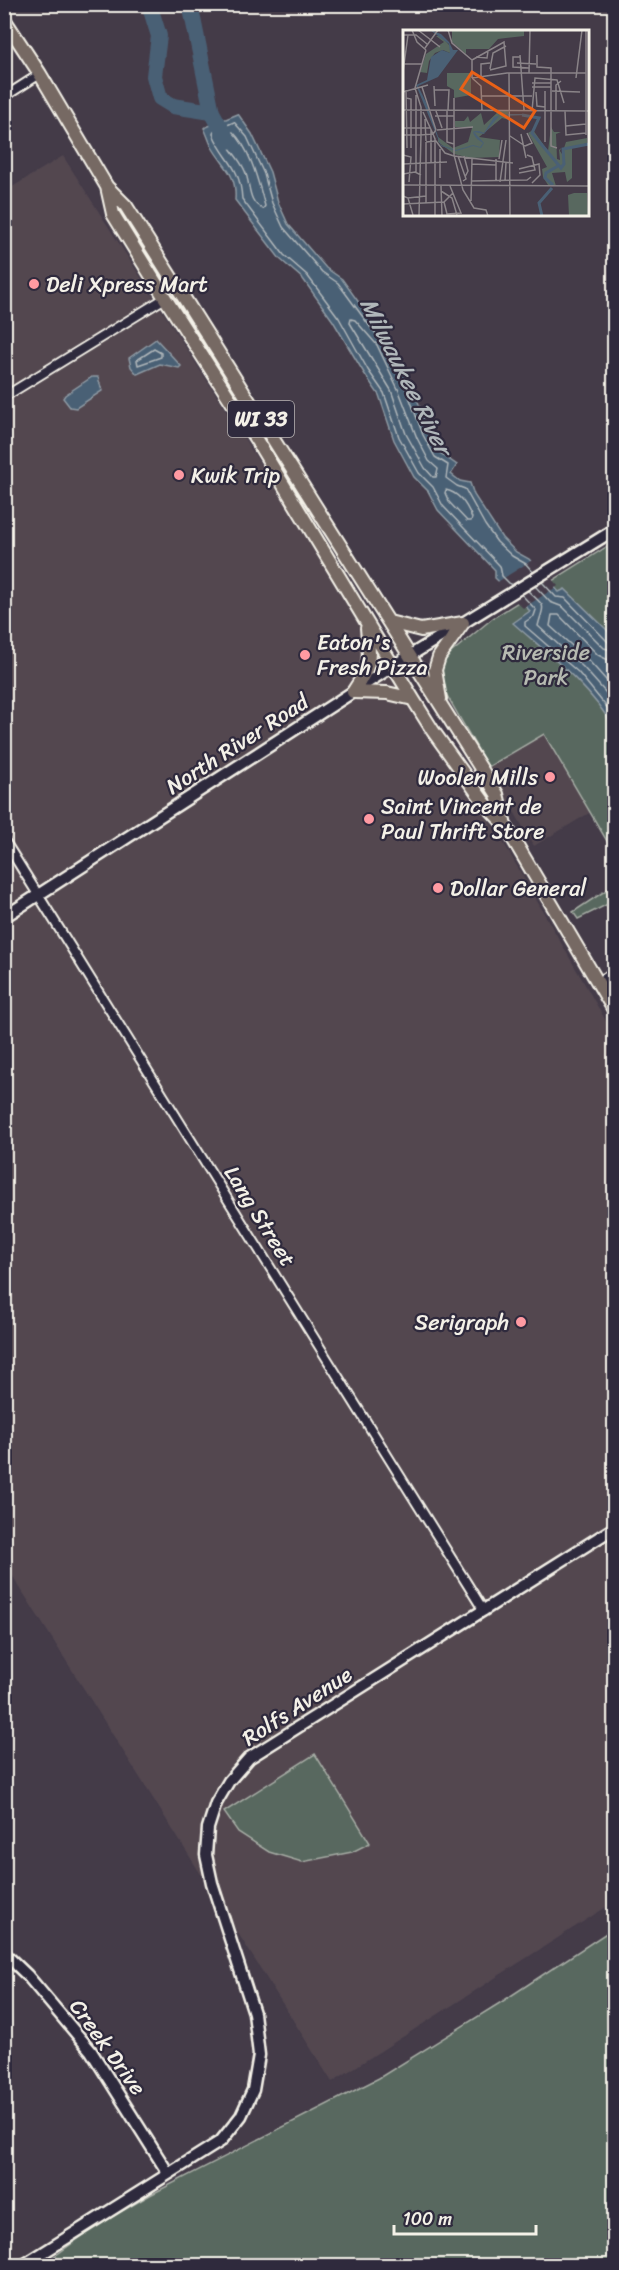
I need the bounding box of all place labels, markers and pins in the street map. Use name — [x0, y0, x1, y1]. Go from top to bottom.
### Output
place label: Deli Xpress Mart — [46, 265, 208, 304]
marker: Deli Xpress Mart — [27, 277, 41, 291]
place label: Kwik Trip — [191, 456, 281, 495]
marker: Kwik Trip — [172, 468, 186, 482]
place label: Eaton's Fresh Pizza — [317, 623, 428, 687]
marker: Eaton's Fresh Pizza — [298, 648, 312, 662]
place label: Woolen Mills — [418, 758, 539, 797]
marker: Woolen Mills — [543, 770, 557, 784]
place label: Saint Vincent de Paul Thrift Store — [381, 787, 545, 851]
marker: Saint Vincent de Paul Thrift Store — [362, 812, 376, 826]
place label: Dollar General — [450, 869, 587, 908]
marker: Dollar General — [431, 881, 445, 895]
place label: Serigraph — [414, 1303, 509, 1342]
marker: Serigraph — [514, 1315, 528, 1329]

